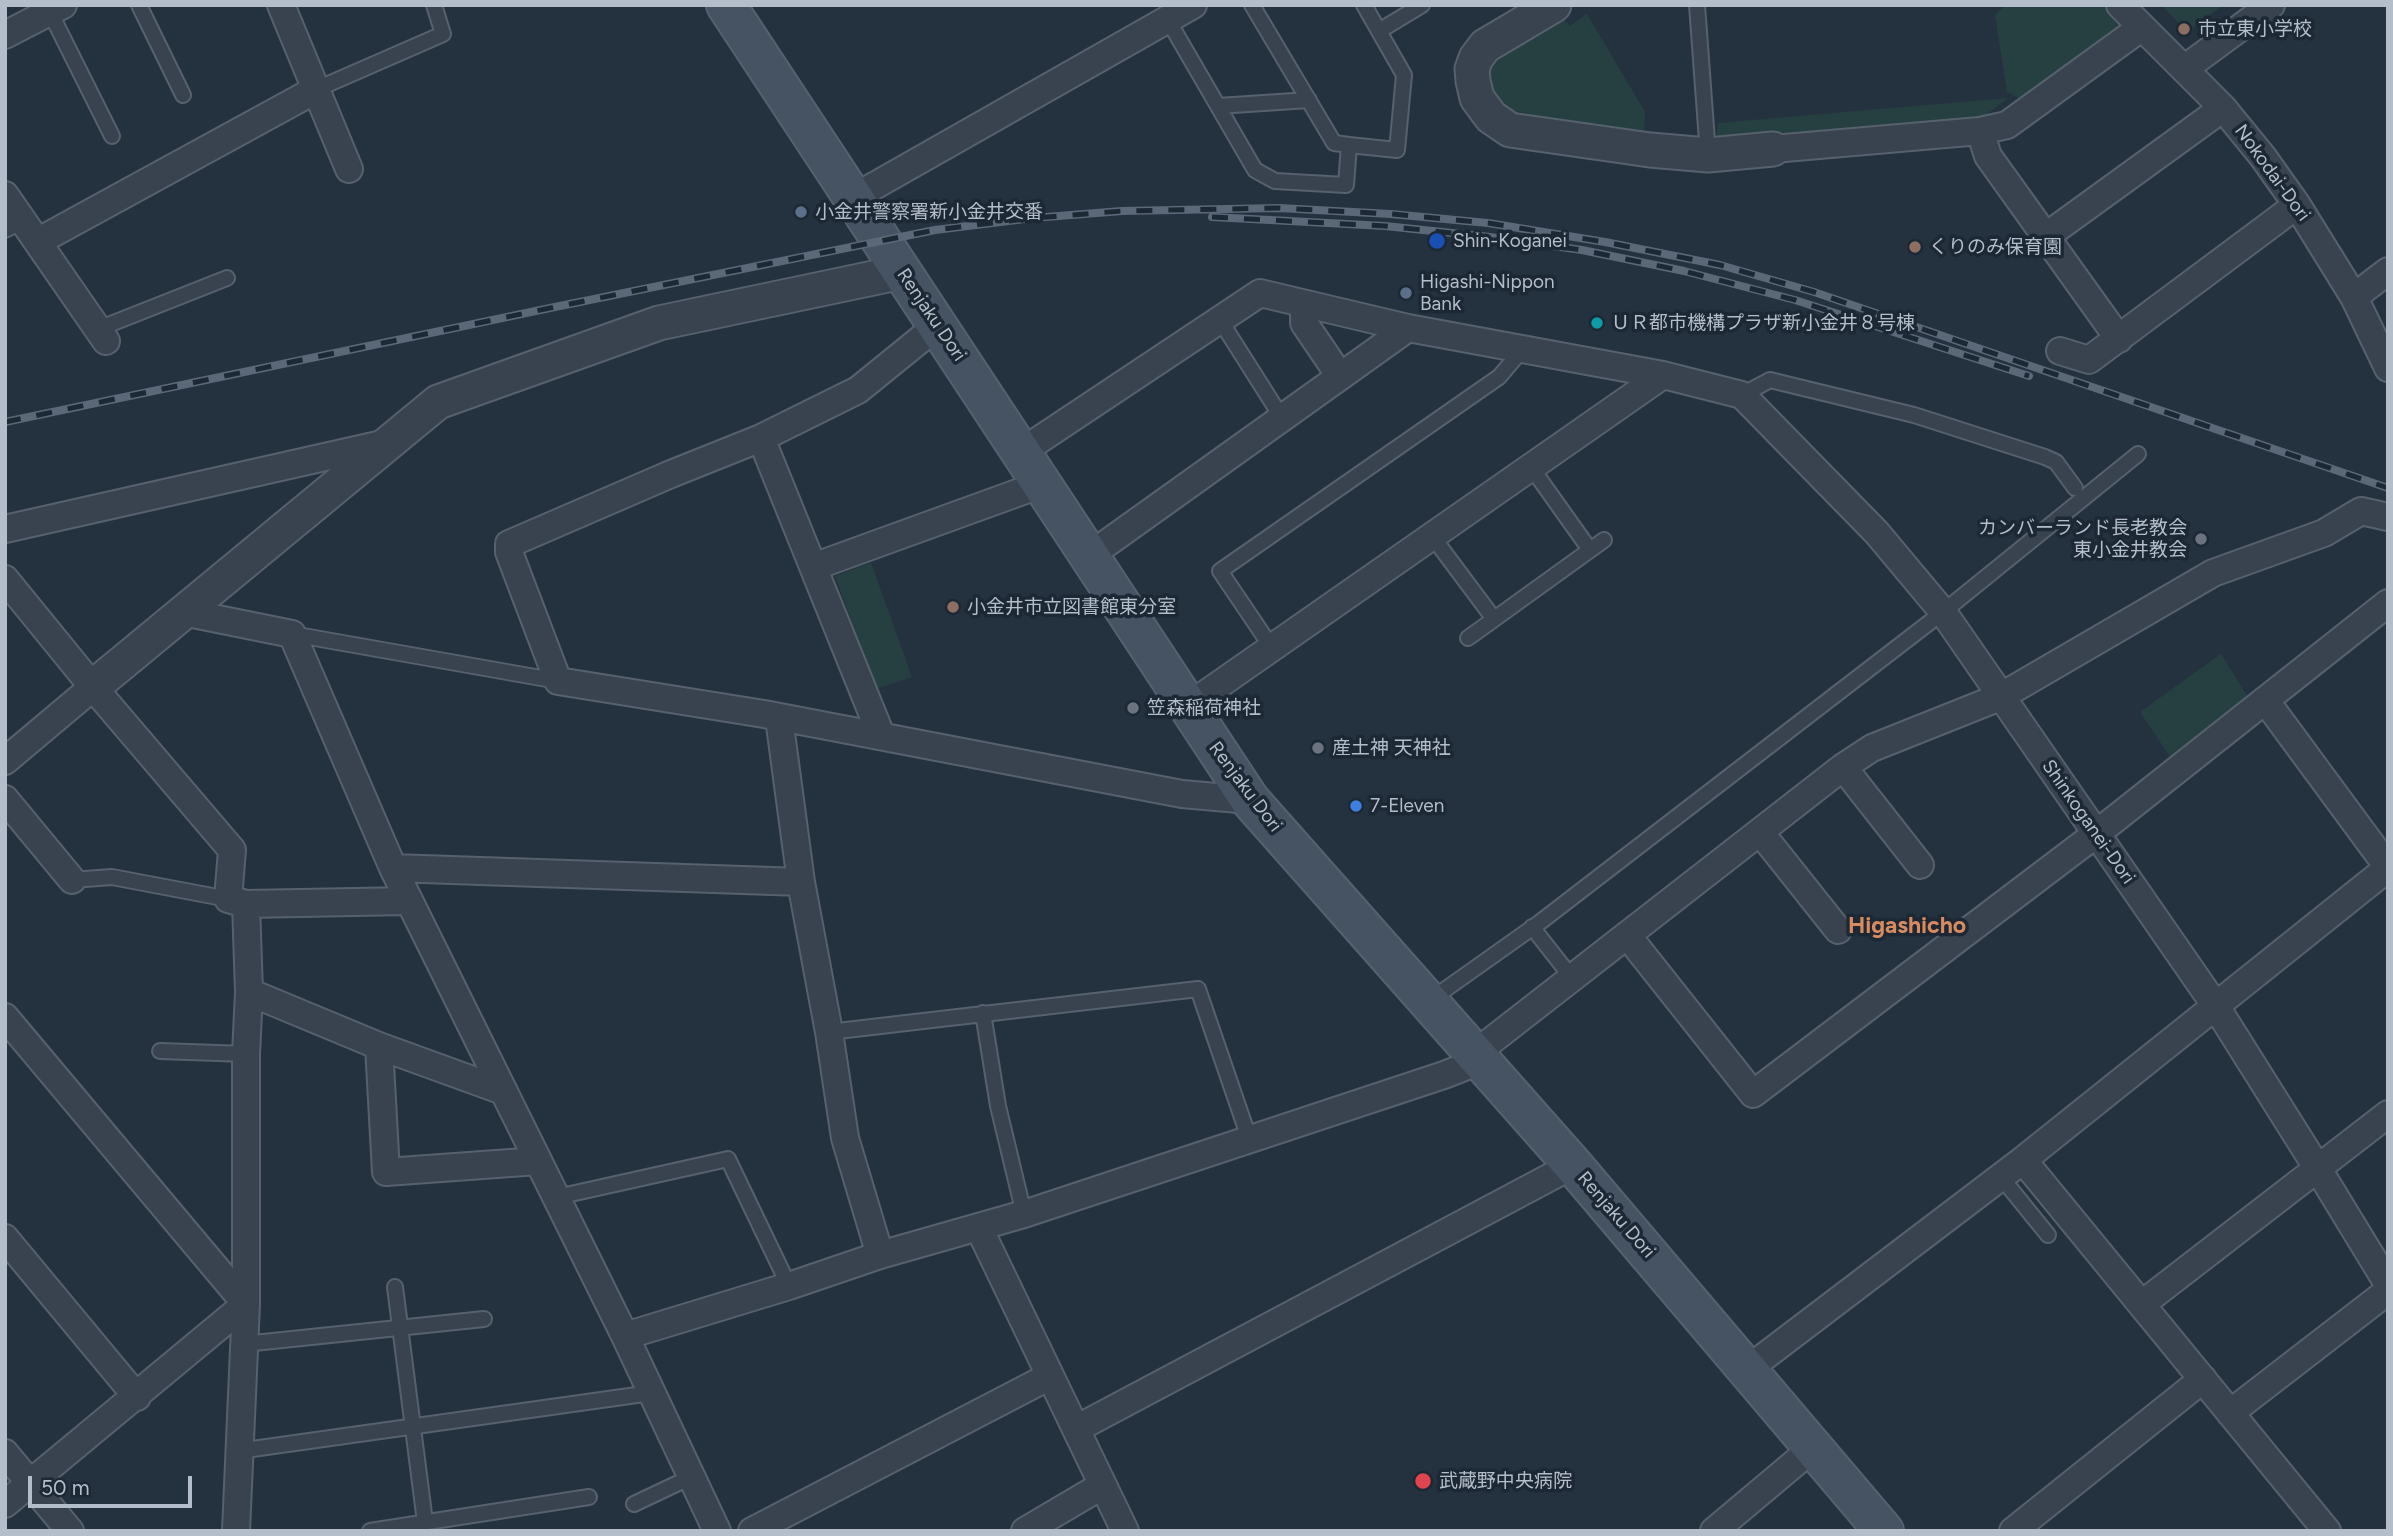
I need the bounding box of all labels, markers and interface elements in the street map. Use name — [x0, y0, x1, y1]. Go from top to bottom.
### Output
place label: 市立東小学校 — [2198, 18, 2312, 40]
marker: 市立東小学校 — [2176, 21, 2192, 37]
street label: Nokodai-Dori — [2229, 120, 2315, 226]
place label: 小金井警察署新小金井交番 — [815, 201, 1043, 223]
marker: 小金井警察署新小金井交番 — [793, 204, 809, 220]
place label: Shin-Koganei — [1453, 230, 1567, 252]
marker: Shin-Koganei — [1427, 231, 1447, 251]
place label: くりのみ保育園 — [1929, 236, 2062, 258]
marker: くりのみ保育園 — [1907, 239, 1923, 255]
street label: Renjaku Dori — [892, 264, 970, 366]
place label: Higashi-Nippon Bank — [1420, 271, 1555, 315]
marker: Higashi-Nippon Bank — [1398, 285, 1414, 301]
place label: ＵＲ都市機構プラザ新小金井８号棟 — [1611, 312, 1915, 334]
marker: ＵＲ都市機構プラザ新小金井８号棟 — [1589, 315, 1605, 331]
place label: カンバーランド長老教会 東小金井教会 — [1978, 517, 2187, 561]
marker: カンバーランド長老教会 東小金井教会 — [2193, 531, 2209, 547]
place label: 小金井市立図書館東分室 — [967, 596, 1176, 618]
marker: 小金井市立図書館東分室 — [945, 599, 961, 615]
place label: 笠森稲荷神社 — [1147, 697, 1261, 719]
marker: 笠森稲荷神社 — [1125, 700, 1141, 716]
street label: Renjaku Dori — [1204, 737, 1286, 837]
place label: 産土神 天神社 — [1332, 737, 1451, 759]
marker: 産土神 天神社 — [1310, 740, 1326, 756]
street label: Shinkoganei-Dori — [2037, 756, 2139, 888]
place label: 7-Eleven — [1370, 795, 1444, 817]
marker: 7-Eleven — [1348, 798, 1364, 814]
district label: Higashicho — [1848, 912, 1966, 940]
street label: Renjaku Dori — [1572, 1167, 1660, 1263]
scale bar — [32, 1462, 196, 1506]
place label: 武蔵野中央病院 — [1439, 1470, 1572, 1492]
marker: 武蔵野中央病院 — [1413, 1471, 1433, 1491]
text: 50 m — [41, 1475, 90, 1500]

